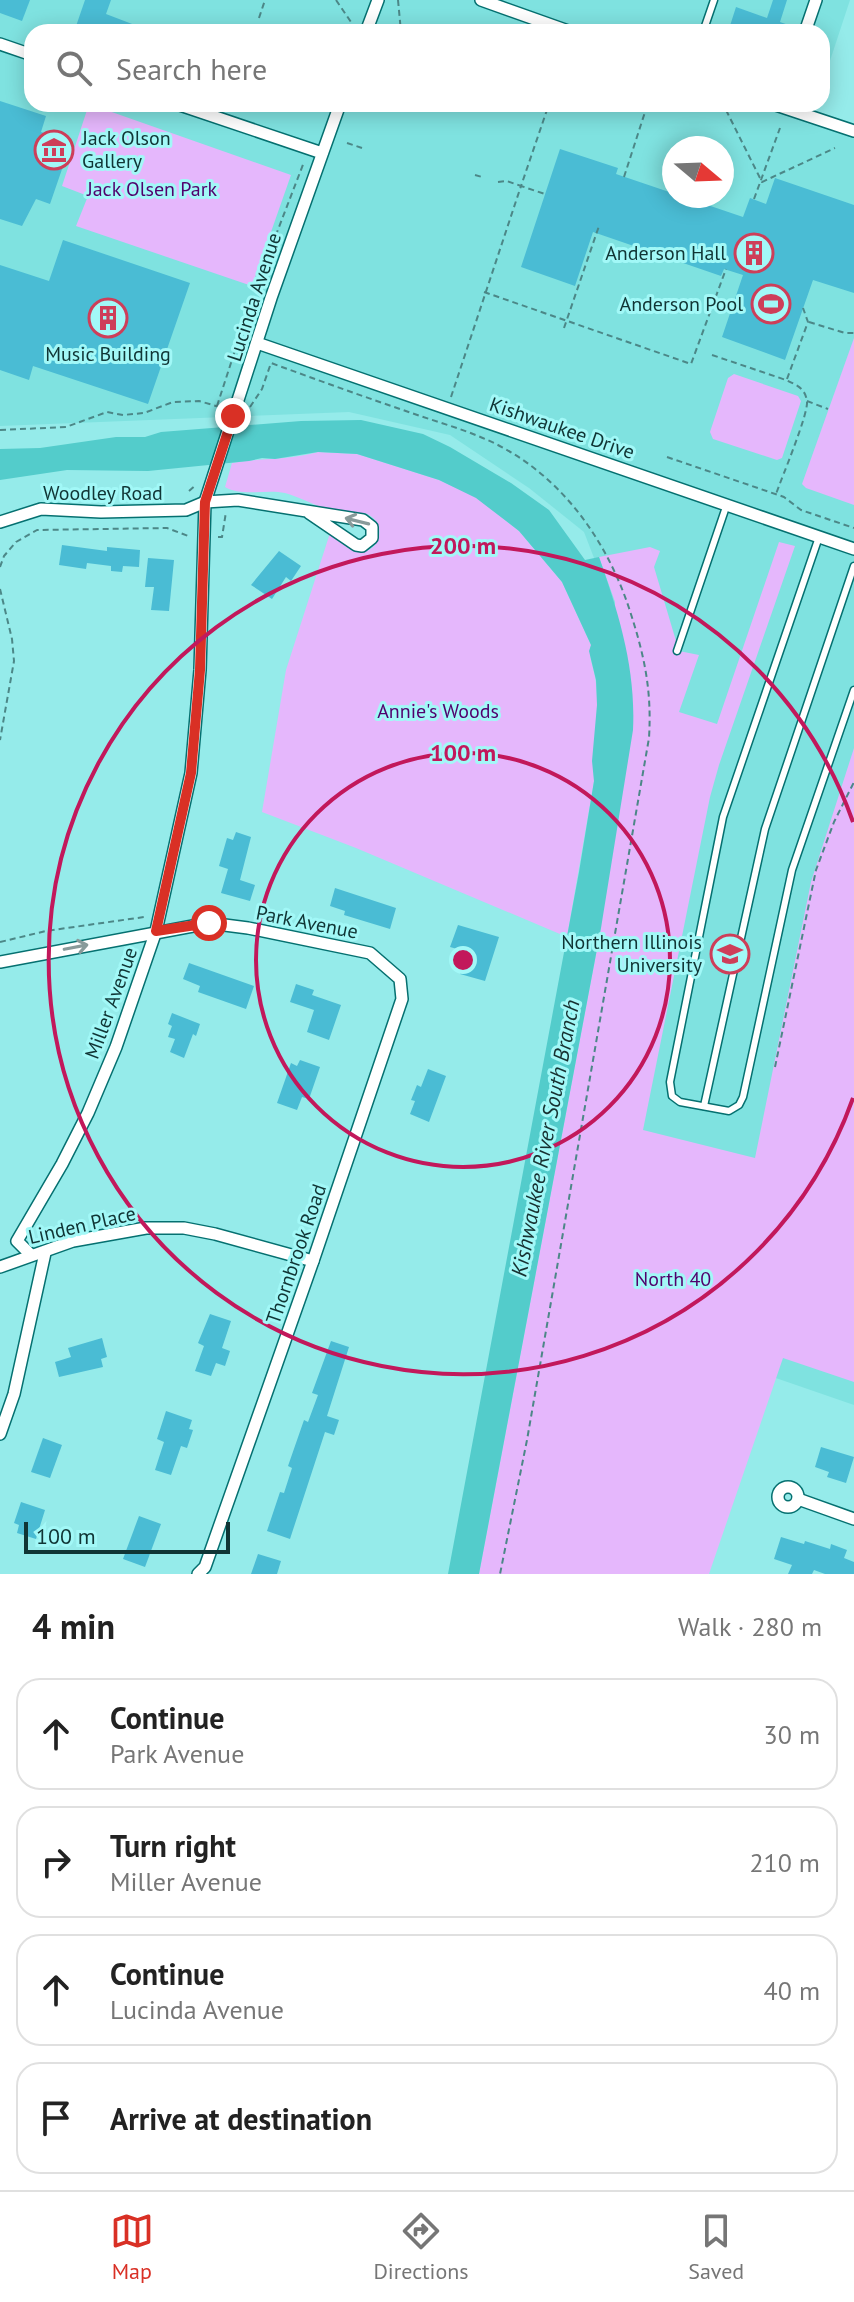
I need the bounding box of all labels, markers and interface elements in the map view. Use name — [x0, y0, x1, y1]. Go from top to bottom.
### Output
search box — [24, 24, 830, 112]
icon: search — [52, 46, 96, 90]
text: Search here — [116, 49, 267, 88]
place label: Jack Olson Gallery — [81, 125, 171, 174]
museum icon: Jack Olson Gallery — [33, 129, 75, 171]
north arrow — [662, 136, 734, 208]
park label: Jack Olsen Park — [86, 176, 218, 202]
street label: Lucinda Avenue — [221, 229, 287, 365]
building icon: Anderson Hall — [733, 232, 775, 274]
place label: Anderson Hall — [605, 240, 726, 266]
sports icon: Anderson Pool — [750, 283, 792, 325]
place label: Anderson Pool — [619, 291, 743, 317]
building icon: Music Building — [87, 297, 129, 339]
place label: Music Building — [45, 341, 171, 367]
street label: Kishwaukee Drive — [486, 391, 638, 465]
route end — [215, 398, 251, 434]
street label: Woodley Road — [43, 480, 163, 506]
one-way arrow — [345, 513, 370, 528]
text: 200 m — [430, 530, 496, 561]
park label: Annie's Woods — [377, 698, 499, 724]
text: 100 m — [430, 737, 496, 768]
street label: Park Avenue — [254, 899, 360, 945]
route start — [191, 905, 227, 941]
place label: Northern Illinois University — [561, 929, 703, 978]
school or university icon: Northern Illinois University — [709, 933, 751, 975]
one-way arrow — [63, 939, 89, 954]
street label: Miller Avenue — [79, 944, 143, 1062]
centre of rings — [449, 946, 477, 974]
water label: Kishwaukee River South Branch — [504, 997, 586, 1279]
street label: Thornbrook Road — [260, 1181, 332, 1327]
street label: Linden Place — [26, 1200, 138, 1250]
park label: North 40 — [635, 1266, 711, 1292]
scale bar — [24, 1518, 230, 1554]
text: 100 m — [36, 1522, 96, 1550]
text: 4 min — [32, 1604, 115, 1648]
text: Walk · 280 m — [678, 1610, 822, 1643]
text: Continue — [110, 1698, 224, 1737]
icon: ahead — [34, 1712, 78, 1756]
text: 30 m — [764, 1718, 820, 1751]
text: Park Avenue — [110, 1737, 244, 1770]
text: Turn right — [110, 1826, 236, 1865]
icon: right — [34, 1840, 78, 1884]
text: 210 m — [749, 1846, 820, 1879]
text: Miller Avenue — [110, 1865, 262, 1898]
text: Continue — [110, 1954, 224, 1993]
icon: ahead — [34, 1968, 78, 2012]
text: 40 m — [764, 1974, 820, 2007]
text: Lucinda Avenue — [110, 1993, 284, 2026]
icon: arrive — [34, 2096, 78, 2140]
text: Arrive at destination — [110, 2099, 372, 2138]
tab: Map — [110, 2209, 154, 2285]
tab: Directions — [373, 2209, 469, 2285]
tab: Saved — [688, 2209, 744, 2285]

